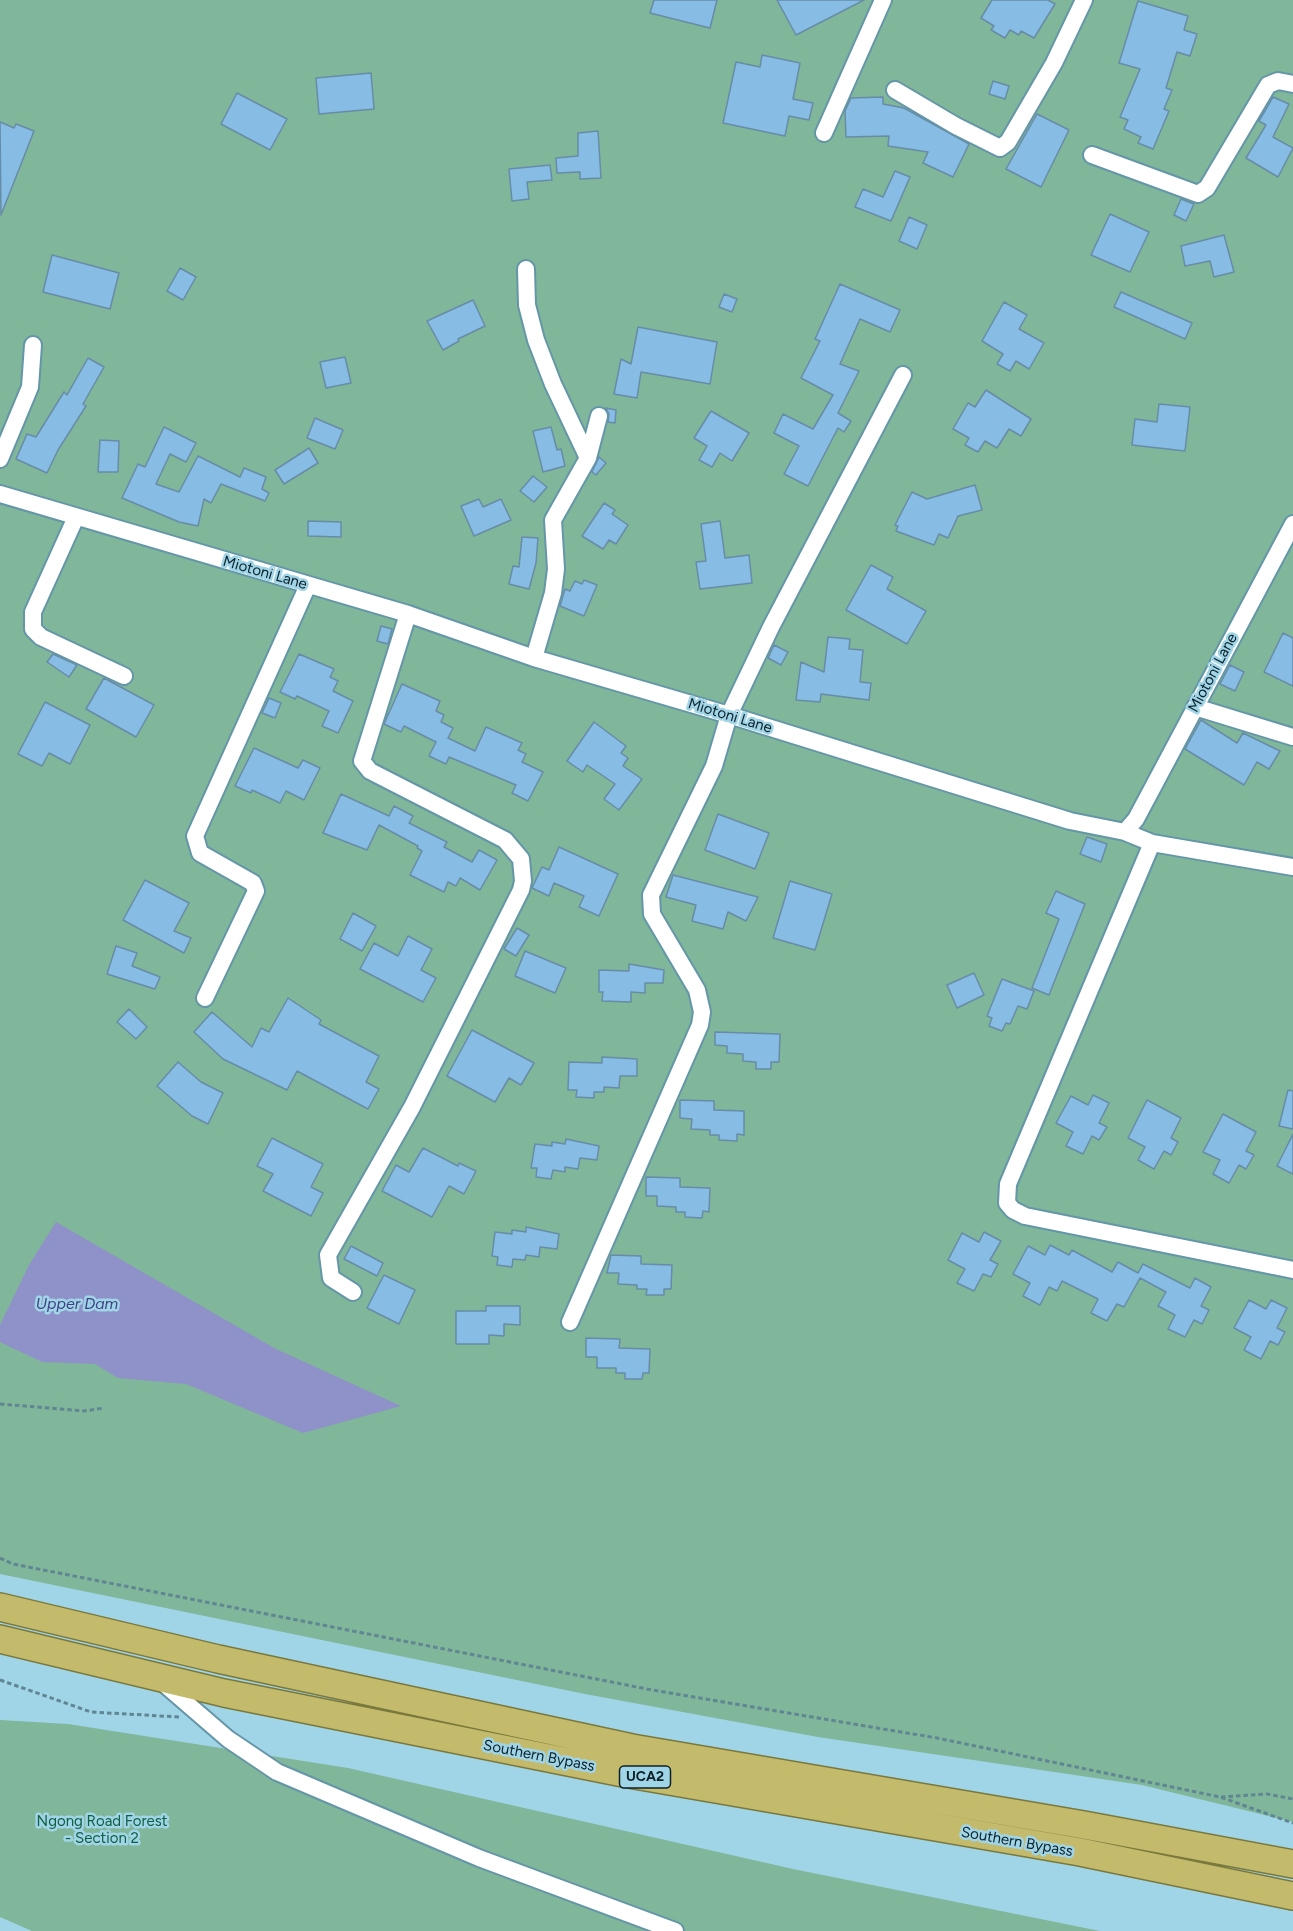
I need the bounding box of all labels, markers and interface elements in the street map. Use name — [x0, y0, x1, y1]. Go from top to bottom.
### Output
street label: Miotoni Lane — [221, 552, 309, 594]
street label: Miotoni Lane — [1185, 630, 1241, 716]
street label: Miotoni Lane — [686, 695, 774, 737]
water label: Upper Dam — [36, 1294, 118, 1314]
street label: Southern Bypass — [482, 1736, 596, 1776]
road number: UCA2 — [620, 1766, 670, 1788]
park label: Ngong Road Forest - Section 2 — [37, 1813, 167, 1848]
street label: Southern Bypass — [960, 1823, 1074, 1861]

